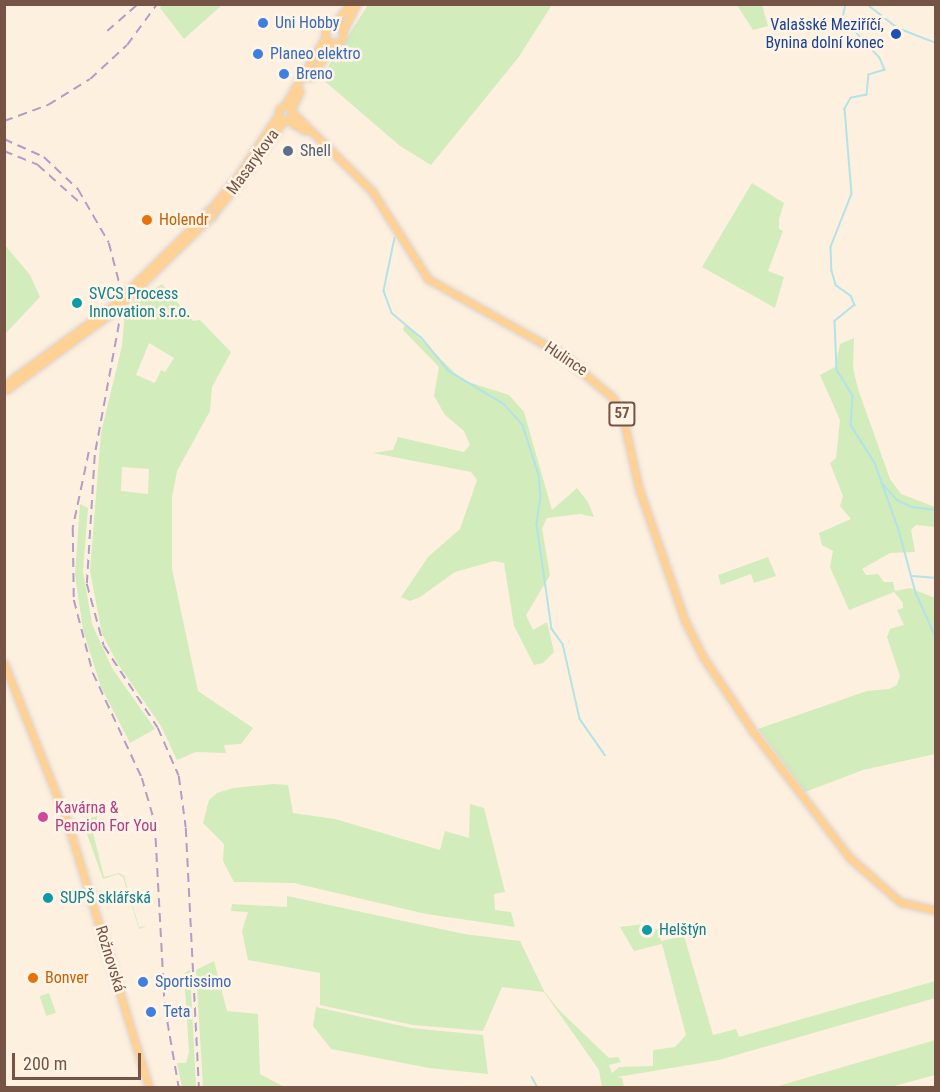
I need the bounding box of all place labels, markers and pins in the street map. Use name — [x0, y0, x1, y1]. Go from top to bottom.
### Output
place label: Uni Hobby — [275, 13, 339, 33]
place label: Valašské Meziříčí, Bynina dolní konec — [765, 15, 884, 53]
marker: Uni Hobby — [256, 16, 270, 30]
marker: Valašské Meziříčí, Bynina dolní konec — [889, 27, 903, 41]
place label: Planeo elektro — [270, 44, 361, 64]
marker: Planeo elektro — [251, 47, 265, 61]
place label: Breno — [296, 64, 333, 84]
marker: Breno — [277, 67, 291, 81]
place label: Shell — [300, 141, 331, 161]
marker: Shell — [281, 144, 295, 158]
place label: Holendr — [159, 210, 209, 230]
marker: Holendr — [140, 213, 154, 227]
place label: SVCS Process Innovation s.r.o. — [89, 284, 191, 322]
marker: SVCS Process Innovation s.r.o. — [70, 296, 84, 310]
place label: Kavárna & Penzion For You — [55, 798, 157, 836]
marker: Kavárna & Penzion For You — [36, 810, 50, 824]
place label: SUPŠ sklářská — [60, 888, 151, 908]
marker: SUPŠ sklářská — [41, 891, 55, 905]
place label: Helštýn — [659, 920, 707, 940]
marker: Helštýn — [640, 923, 654, 937]
place label: Bonver — [45, 968, 89, 988]
marker: Bonver — [26, 971, 40, 985]
place label: Sportissimo — [155, 972, 231, 992]
marker: Sportissimo — [136, 975, 150, 989]
place label: Teta — [163, 1002, 190, 1022]
marker: Teta — [144, 1005, 158, 1019]

